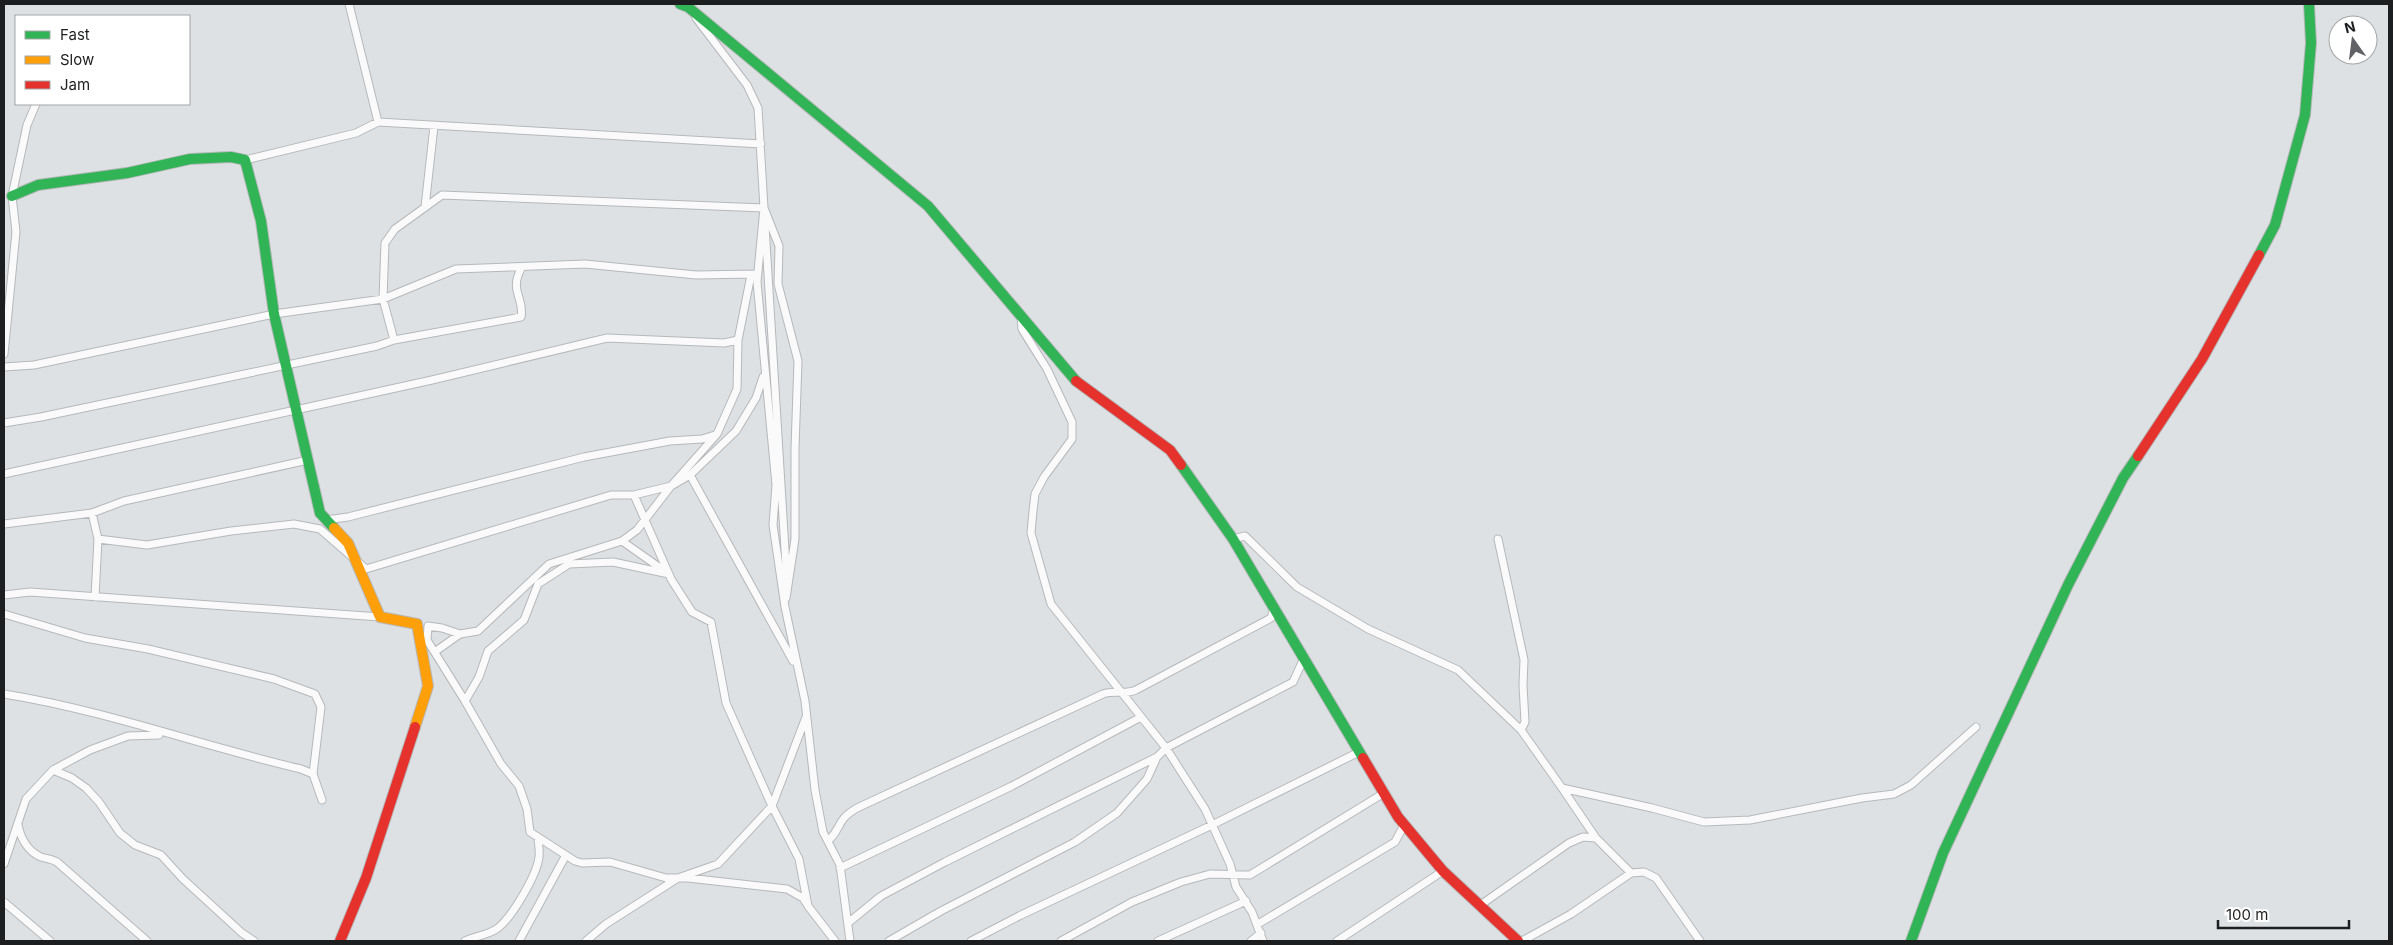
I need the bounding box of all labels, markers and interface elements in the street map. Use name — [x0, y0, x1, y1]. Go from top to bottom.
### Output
legend — [15, 15, 190, 105]
north arrow — [2328, 15, 2378, 65]
text: N — [2343, 17, 2357, 36]
text: Fast — [60, 25, 90, 44]
text: Slow — [60, 50, 94, 69]
text: Jam — [60, 75, 90, 94]
scale bar — [2218, 898, 2349, 930]
text: 100 m — [2226, 905, 2268, 924]

